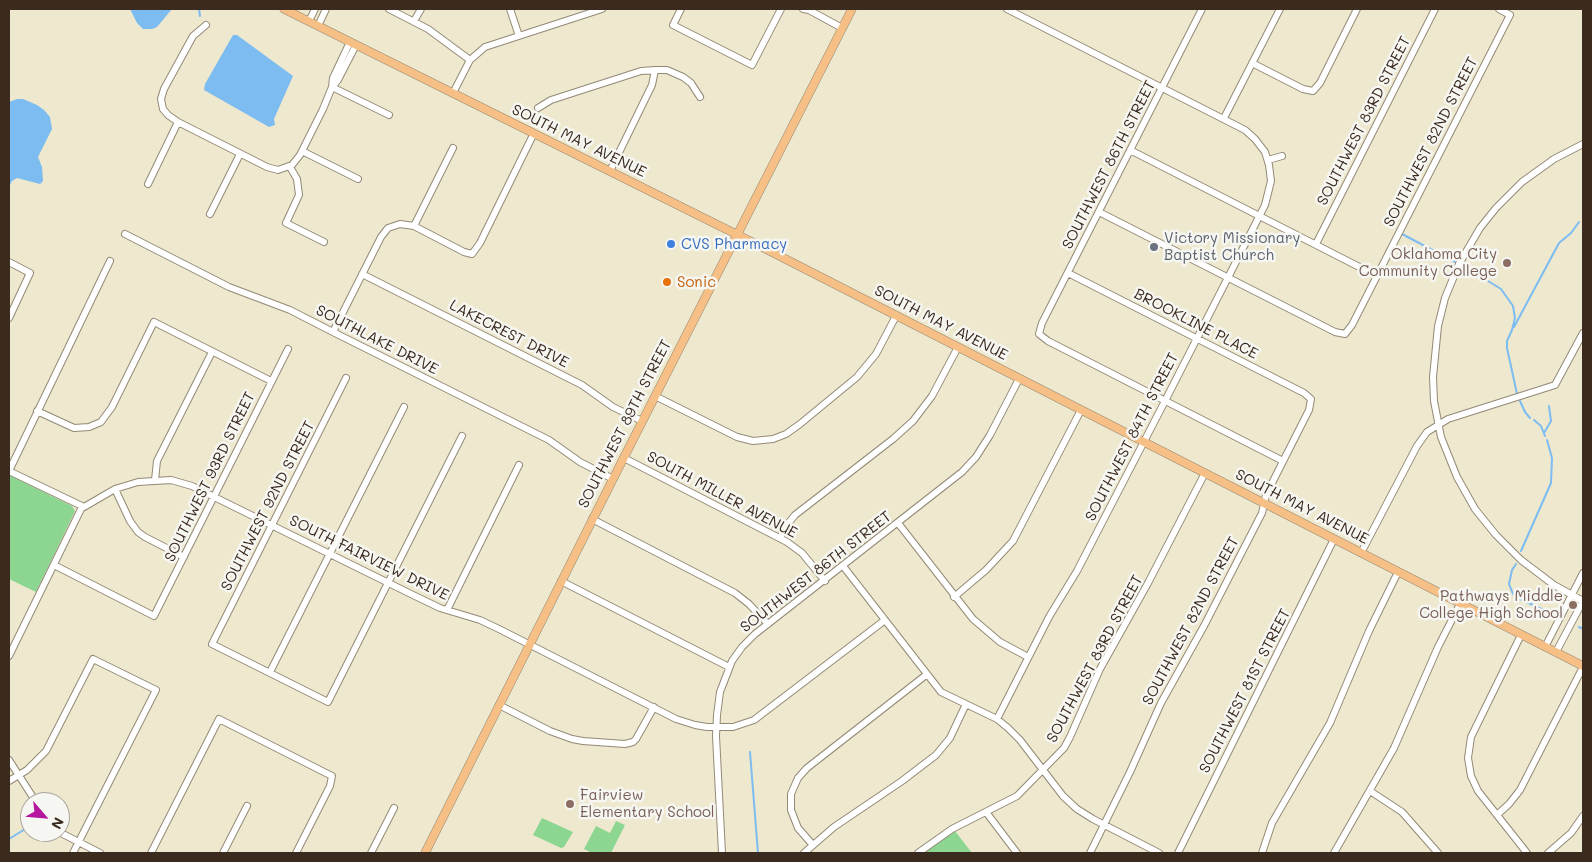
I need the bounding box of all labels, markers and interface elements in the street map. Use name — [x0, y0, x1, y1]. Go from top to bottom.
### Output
street label: SOUTHWEST 83RD STREET — [1313, 33, 1415, 209]
street label: SOUTHWEST 82ND STREET — [1380, 54, 1482, 230]
street label: SOUTHWEST 86TH STREET — [1059, 78, 1159, 252]
street label: SOUTH MAY AVENUE — [509, 101, 649, 181]
place label: Victory Missionary Baptist Church — [1164, 229, 1300, 264]
place label: CVS Pharmacy — [681, 235, 787, 253]
marker: CVS Pharmacy — [665, 238, 677, 250]
marker: Victory Missionary Baptist Church — [1148, 241, 1160, 253]
place label: Oklahoma City Community College — [1359, 245, 1497, 280]
marker: Oklahoma City Community College — [1501, 257, 1513, 269]
place label: Sonic — [677, 273, 716, 291]
marker: Sonic — [661, 276, 673, 288]
street label: SOUTH MAY AVENUE — [871, 282, 1011, 364]
street label: BROOKLINE PLACE — [1131, 285, 1261, 363]
street label: LAKECREST DRIVE — [446, 296, 572, 372]
street label: SOUTHLAKE DRIVE — [313, 301, 441, 379]
street label: SOUTHWEST 89TH STREET — [575, 337, 675, 511]
street label: SOUTHWEST 84TH STREET — [1082, 350, 1182, 524]
street label: SOUTHWEST 93RD STREET — [161, 389, 259, 565]
street label: SOUTHWEST 92ND STREET — [217, 418, 319, 594]
street label: SOUTH MILLER AVENUE — [644, 448, 800, 542]
street label: SOUTH MAY AVENUE — [1232, 466, 1372, 548]
street label: SOUTHWEST 86TH STREET — [737, 507, 895, 637]
street label: SOUTH FAIRVIEW DRIVE — [286, 512, 452, 604]
street label: SOUTHWEST 82ND STREET — [1139, 534, 1243, 708]
street label: SOUTHWEST 83RD STREET — [1043, 572, 1147, 746]
place label: Pathways Middle College High School — [1419, 587, 1563, 622]
marker: Pathways Middle College High School — [1567, 599, 1579, 611]
street label: SOUTHWEST 81ST STREET — [1196, 606, 1294, 776]
place label: Fairview Elementary School — [580, 786, 715, 821]
north arrow — [20, 792, 70, 842]
marker: Fairview Elementary School — [564, 798, 576, 810]
text: N — [47, 815, 69, 833]

